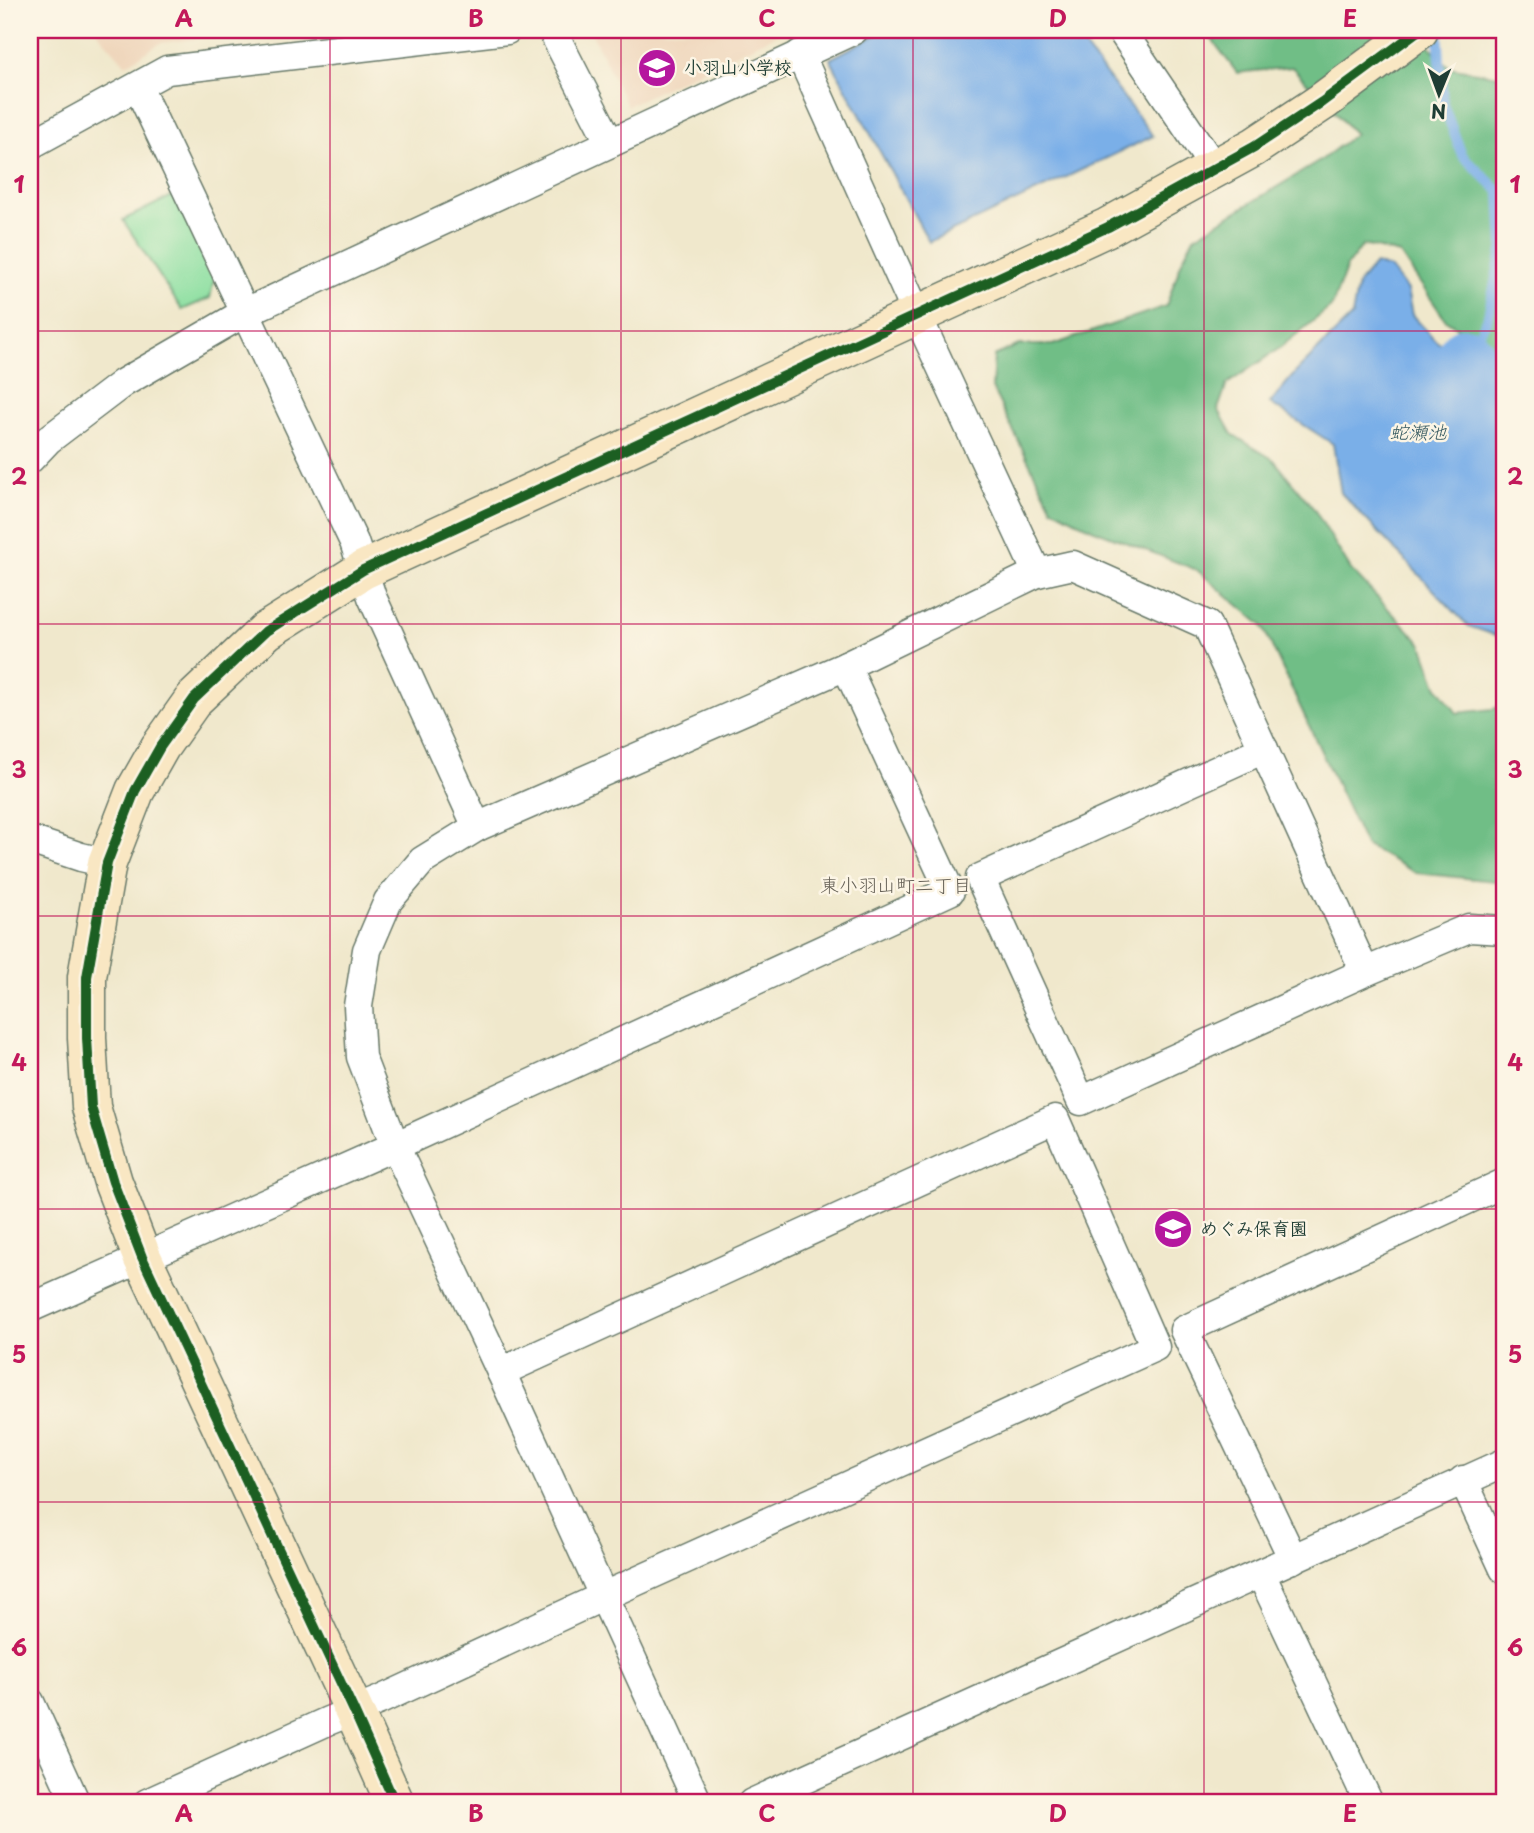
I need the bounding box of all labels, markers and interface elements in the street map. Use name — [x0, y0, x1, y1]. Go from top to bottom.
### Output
text: A — [175, 0, 193, 35]
text: B — [468, 0, 484, 35]
text: C — [758, 0, 776, 35]
text: D — [1049, 0, 1067, 35]
text: E — [1343, 0, 1357, 35]
school or university icon: 小羽山小学校 — [636, 47, 678, 89]
place label: 小羽山小学校 — [684, 53, 792, 80]
north arrow — [1404, 60, 1474, 130]
text: N — [1431, 98, 1446, 126]
text: 1 — [14, 166, 25, 201]
text: 1 — [1510, 166, 1521, 201]
water label: 蛇瀬池 — [1389, 417, 1447, 445]
text: 2 — [11, 458, 27, 493]
text: 2 — [1507, 458, 1523, 493]
text: 3 — [11, 751, 27, 786]
text: 3 — [1507, 751, 1523, 786]
district label: 東小羽山町二丁目 — [820, 870, 972, 898]
text: 4 — [11, 1044, 27, 1079]
text: 4 — [1507, 1044, 1523, 1079]
school or university icon: めぐみ保育園 — [1152, 1208, 1194, 1250]
place label: めぐみ保育園 — [1200, 1214, 1308, 1241]
text: 5 — [12, 1336, 26, 1371]
text: 5 — [1508, 1336, 1522, 1371]
text: 6 — [11, 1629, 27, 1664]
text: 6 — [1507, 1629, 1523, 1664]
text: A — [175, 1795, 193, 1830]
text: B — [468, 1795, 484, 1830]
text: C — [758, 1795, 776, 1830]
text: D — [1049, 1795, 1067, 1830]
text: E — [1343, 1795, 1357, 1830]

